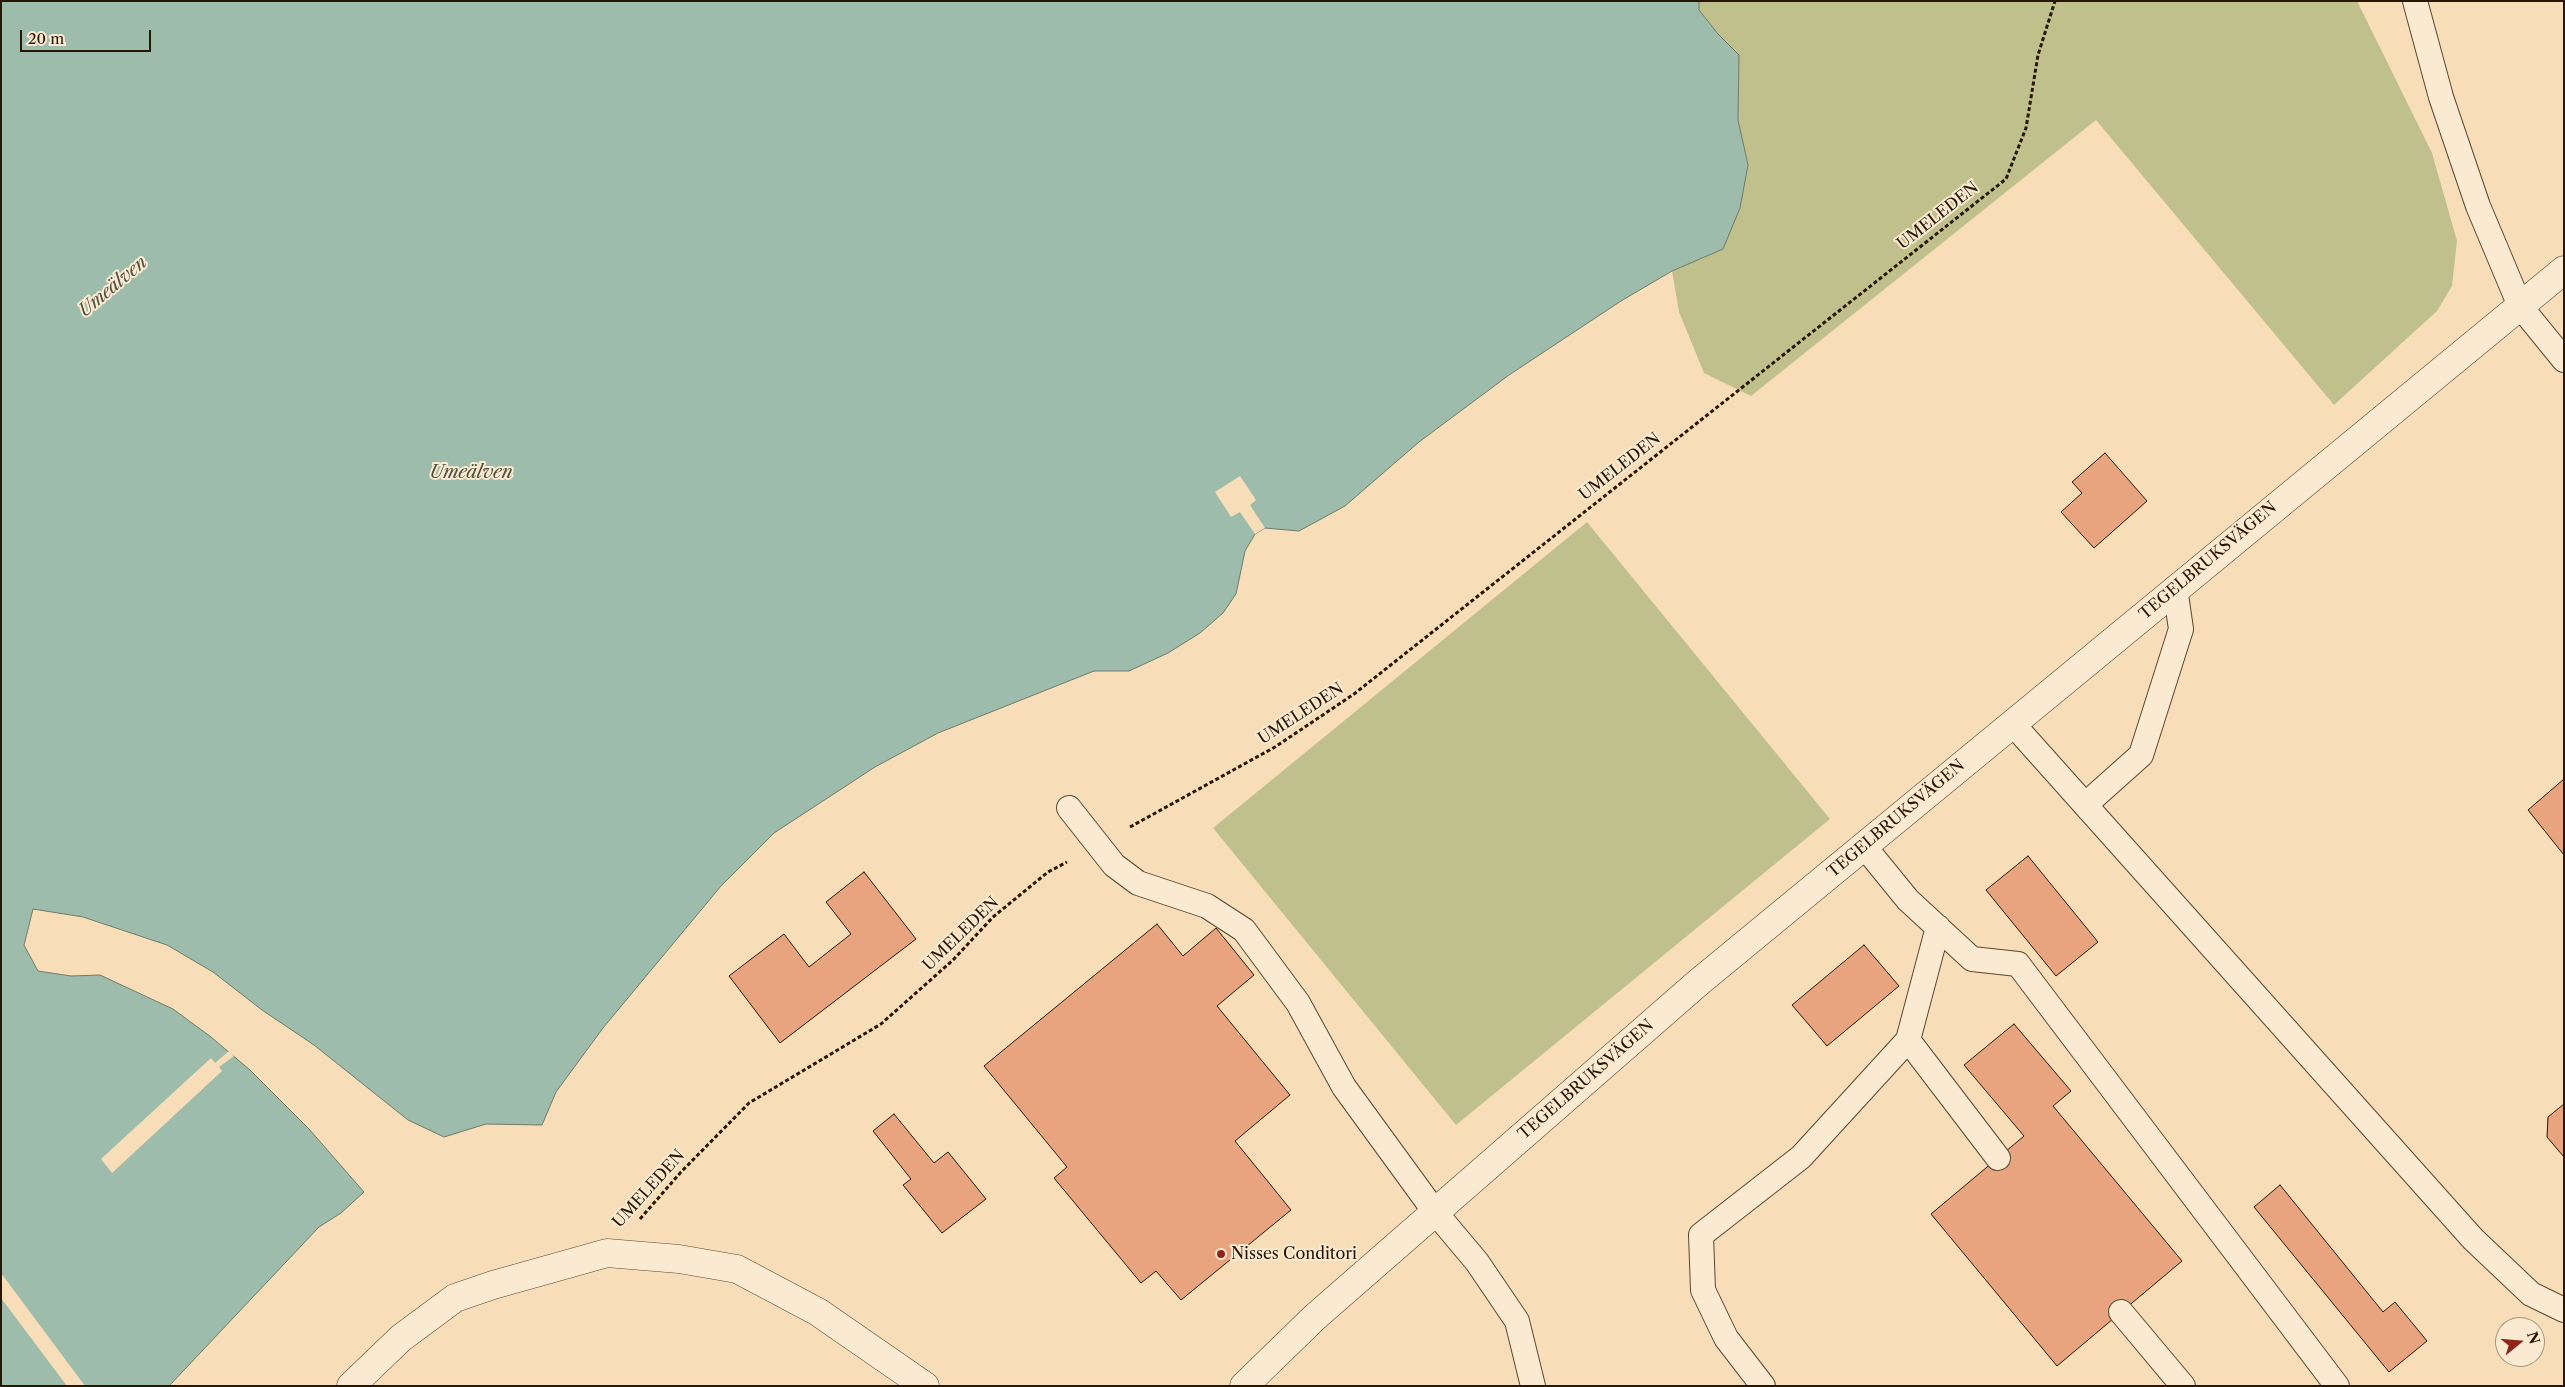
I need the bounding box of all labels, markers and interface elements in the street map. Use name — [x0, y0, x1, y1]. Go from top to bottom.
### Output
scale bar — [22, 20, 154, 52]
text: 20 m — [28, 29, 64, 48]
street label: UMELEDEN — [1893, 178, 1983, 254]
water label: Umeälven — [74, 252, 152, 322]
street label: UMELEDEN — [1575, 429, 1665, 505]
water label: Umeälven — [429, 462, 513, 484]
street label: TEGELBRUKSVÄGEN — [2135, 498, 2281, 624]
street label: UMELEDEN — [1255, 679, 1347, 749]
street label: TEGELBRUKSVÄGEN — [1823, 756, 1969, 882]
street label: UMELEDEN — [919, 893, 1003, 975]
street label: TEGELBRUKSVÄGEN — [1514, 1016, 1658, 1144]
street label: UMELEDEN — [609, 1146, 689, 1232]
place label: Nisses Conditori — [1231, 1244, 1357, 1264]
marker: Nisses Conditori — [1215, 1248, 1227, 1260]
north arrow — [2495, 1317, 2545, 1367]
text: N — [2523, 1329, 2544, 1346]

